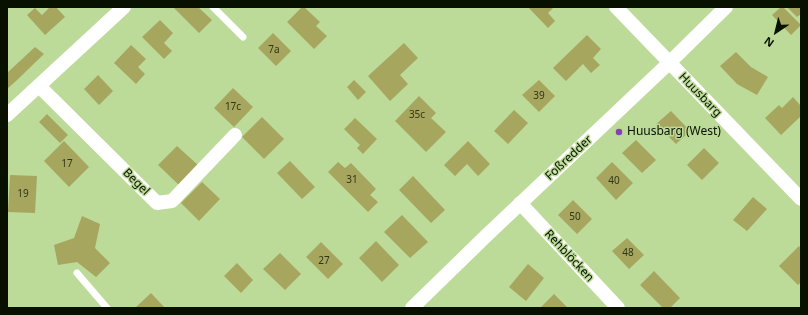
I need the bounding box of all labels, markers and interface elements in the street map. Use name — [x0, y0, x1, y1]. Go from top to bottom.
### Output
north arrow — [756, 12, 796, 52]
text: N — [761, 34, 777, 51]
house number: 7a — [268, 44, 280, 56]
street label: Huusbarg — [675, 70, 725, 120]
house number: 39 — [533, 90, 545, 102]
house number: 17c — [225, 101, 241, 113]
house number: 35c — [409, 109, 425, 121]
place label: Huusbarg (West) — [627, 125, 721, 139]
marker: Huusbarg (West) — [614, 127, 624, 137]
street label: Foßredder — [543, 133, 595, 183]
house number: 17 — [61, 158, 73, 170]
street label: Begel — [120, 166, 152, 198]
house number: 31 — [346, 174, 358, 186]
house number: 40 — [608, 175, 620, 187]
house number: 19 — [17, 188, 29, 200]
house number: 50 — [569, 211, 581, 223]
street label: Rehblöcken — [541, 227, 597, 285]
house number: 48 — [622, 247, 634, 259]
house number: 27 — [318, 255, 330, 267]

